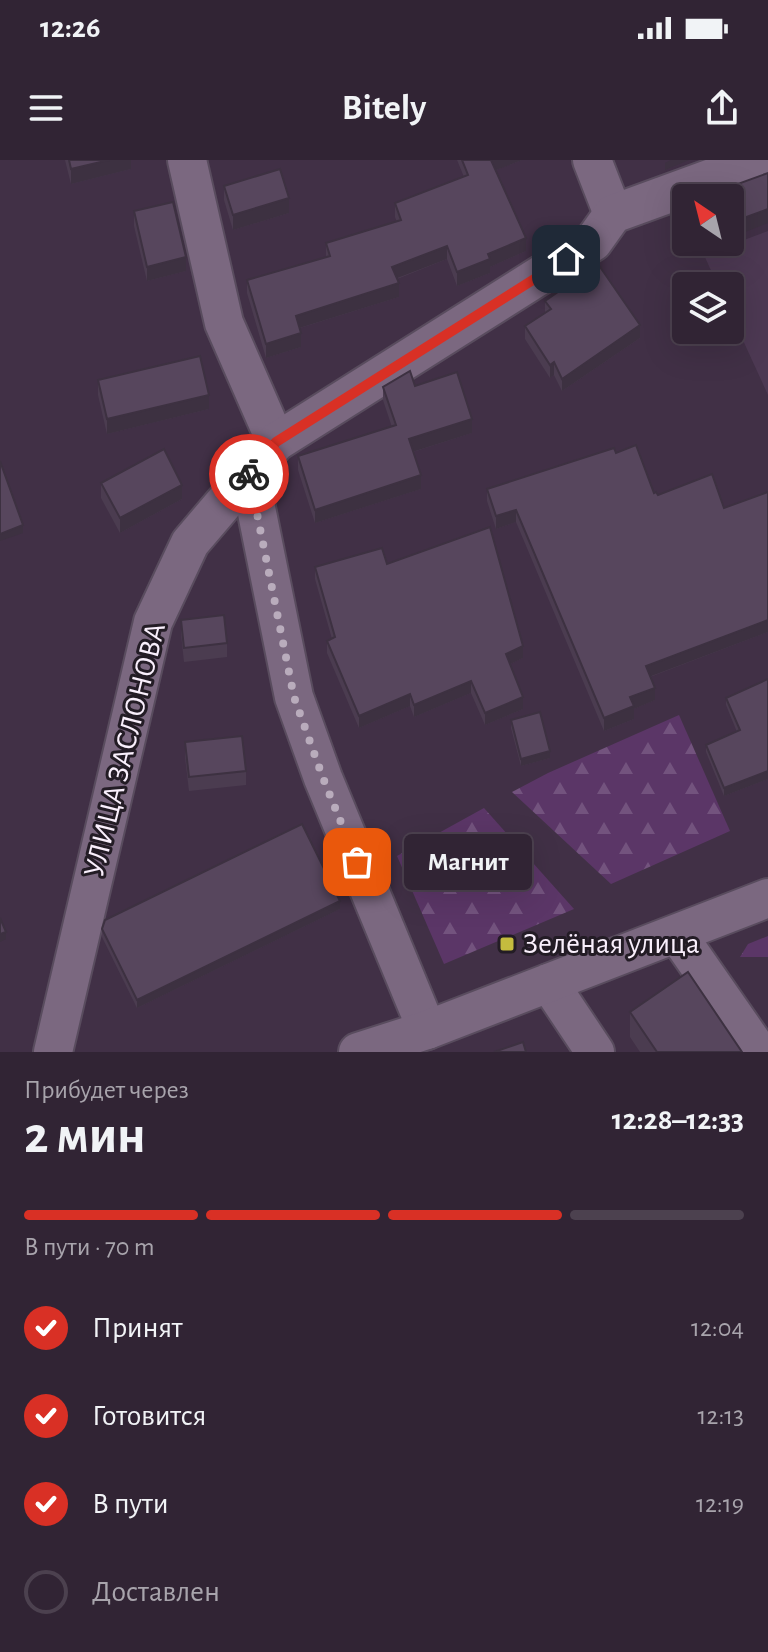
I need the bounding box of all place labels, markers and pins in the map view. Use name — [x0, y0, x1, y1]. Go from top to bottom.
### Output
pin — [532, 225, 600, 293]
pin — [323, 828, 391, 896]
callout: Магнит — [405, 834, 533, 890]
place label: Зелёная улица — [523, 929, 700, 959]
marker: Зелёная улица — [498, 935, 516, 953]

